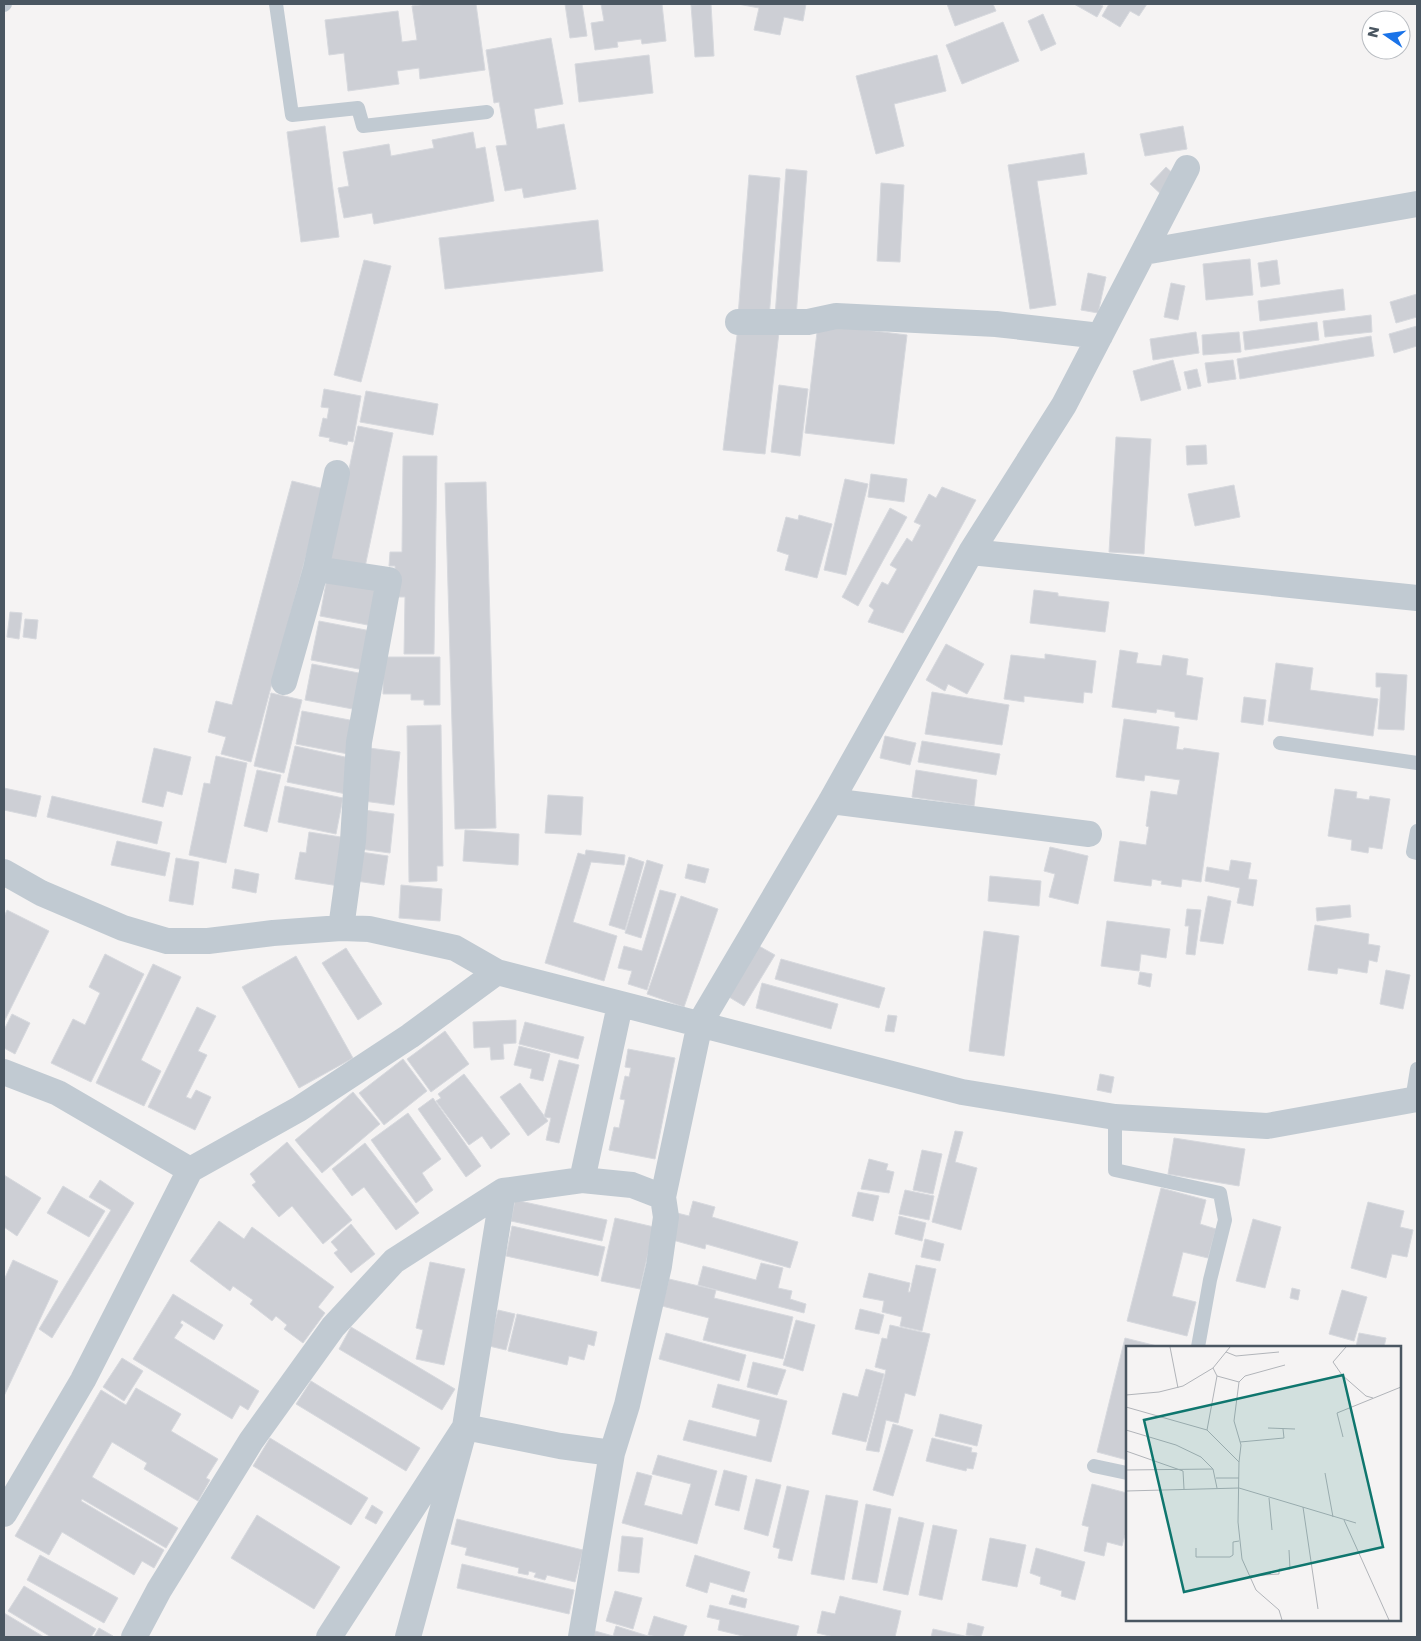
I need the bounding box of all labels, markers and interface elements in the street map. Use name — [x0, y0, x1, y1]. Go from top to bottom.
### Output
north arrow — [1361, 10, 1411, 60]
text: N — [1362, 25, 1384, 39]
inset map — [1126, 1346, 1401, 1621]

